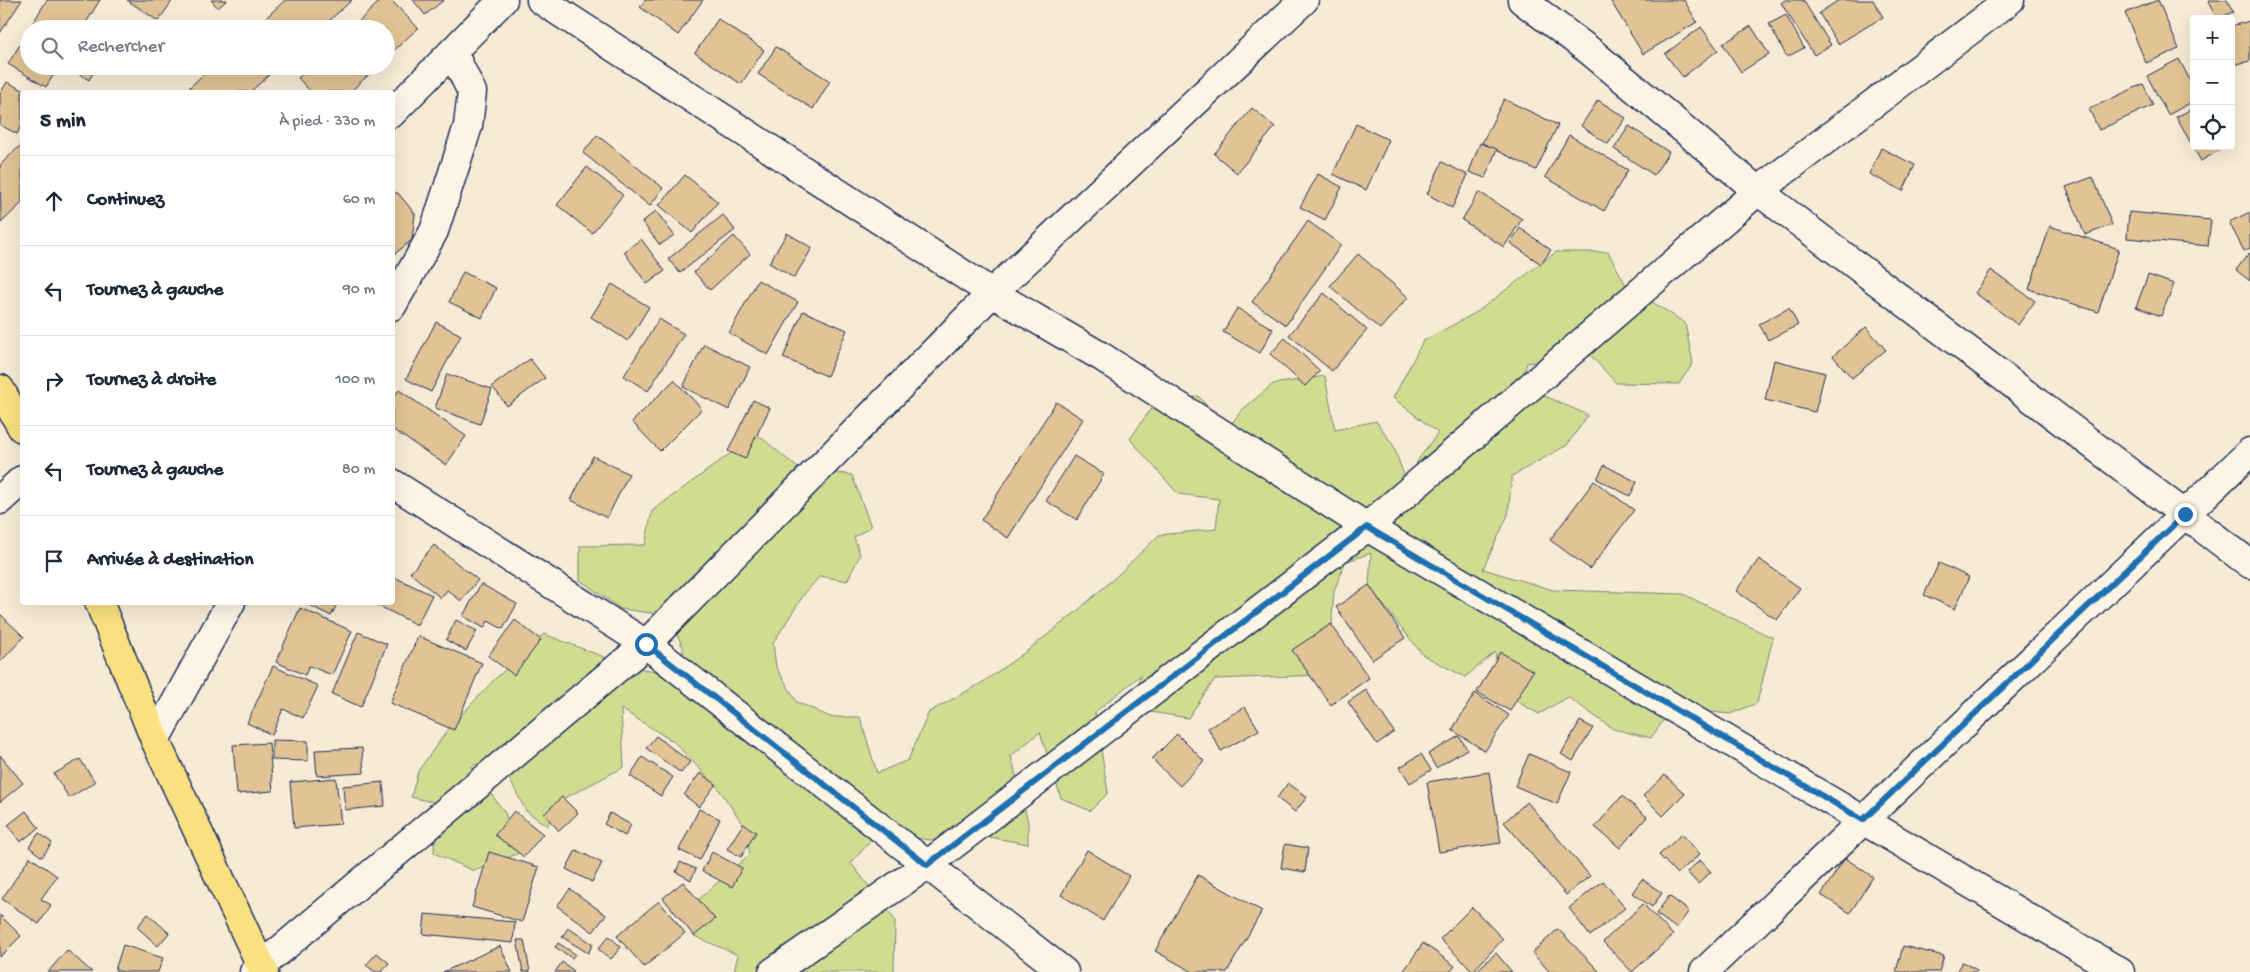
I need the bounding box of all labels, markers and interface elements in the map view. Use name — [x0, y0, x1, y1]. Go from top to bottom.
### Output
map controls — [2190, 15, 2235, 150]
button: + — [2190, 15, 2235, 60]
search box — [20, 20, 395, 75]
icon: search — [38, 34, 66, 62]
text: Rechercher — [78, 36, 164, 59]
button: − — [2190, 60, 2235, 105]
button: locate — [2190, 105, 2235, 150]
text: 5 min — [40, 110, 85, 135]
text: À pied · 330 m — [279, 113, 375, 132]
icon: ahead — [40, 187, 68, 215]
text: Continuez — [87, 189, 164, 212]
text: 60 m — [343, 191, 375, 210]
icon: left — [40, 277, 68, 305]
text: Tournez à gauche — [87, 279, 223, 302]
text: 90 m — [343, 281, 375, 300]
icon: right — [40, 367, 68, 395]
text: Tournez à droite — [87, 369, 216, 392]
text: 100 m — [335, 371, 375, 390]
icon: left — [40, 457, 68, 485]
text: Tournez à gauche — [87, 459, 223, 482]
text: 80 m — [342, 461, 375, 480]
route end — [2174, 503, 2197, 526]
icon: arrive — [40, 547, 68, 575]
text: Arrivée à destination — [87, 549, 253, 572]
route start — [635, 633, 658, 656]

